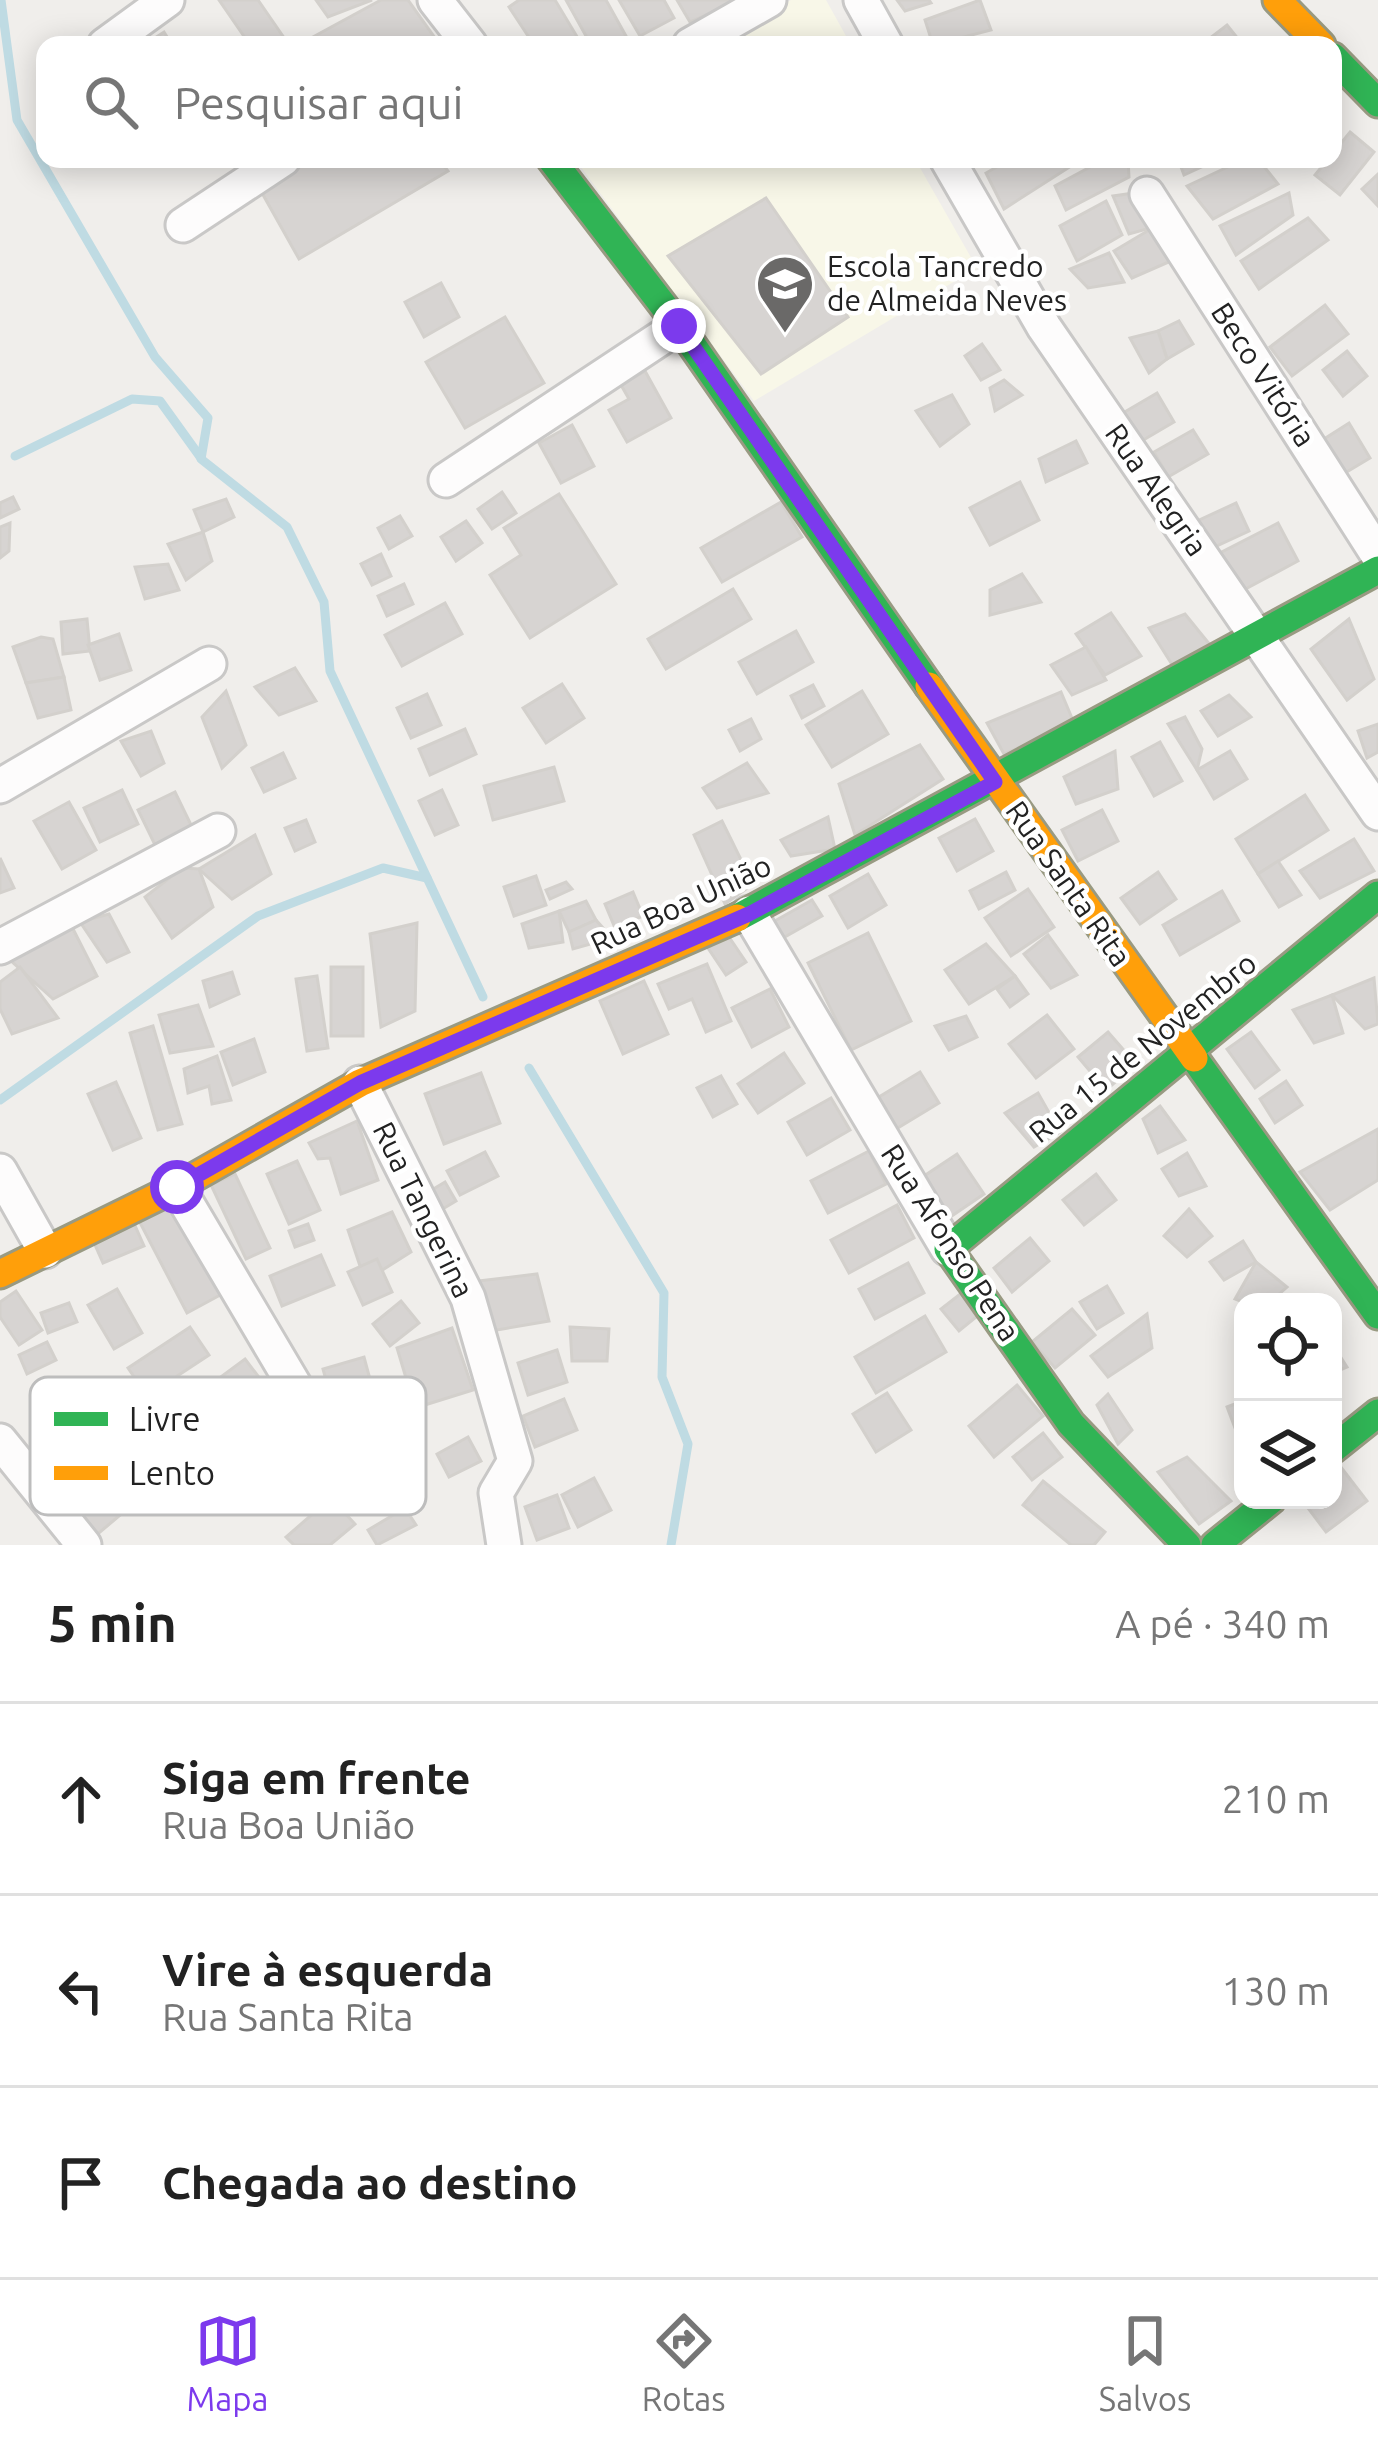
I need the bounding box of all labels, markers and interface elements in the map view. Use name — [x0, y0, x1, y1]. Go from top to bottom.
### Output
search box — [36, 36, 1342, 168]
icon: search — [78, 69, 144, 135]
text: Pesquisar aqui — [174, 77, 463, 128]
place label: Escola Tancredo de Almeida Neves — [827, 249, 1067, 317]
school or university icon: Escola Tancredo de Almeida Neves — [754, 253, 816, 335]
street label: Beco Vitória — [1205, 296, 1323, 453]
route end — [652, 299, 706, 353]
street label: Rua Alegria — [1099, 417, 1215, 562]
street label: Rua Santa Rita — [999, 794, 1138, 972]
street label: Rua Boa União — [585, 848, 776, 961]
street label: Rua 15 de Novembro — [1022, 945, 1263, 1149]
street label: Rua Tangerina — [367, 1116, 481, 1303]
street label: Rua Afonso Pena — [875, 1138, 1027, 1347]
route start — [150, 1160, 204, 1214]
map controls — [1234, 1293, 1342, 1509]
button: locate — [1234, 1293, 1342, 1401]
legend — [30, 1377, 426, 1515]
text: Livre — [129, 1400, 201, 1437]
button: layers — [1234, 1401, 1342, 1509]
text: Lento — [129, 1454, 215, 1491]
text: 5 min — [48, 1594, 177, 1652]
text: A pé · 340 m — [1115, 1602, 1330, 1645]
text: Siga em frente — [162, 1752, 471, 1803]
icon: ahead — [48, 1766, 114, 1832]
text: 210 m — [1221, 1777, 1330, 1820]
text: Rua Boa União — [162, 1803, 415, 1846]
text: Vire à esquerda — [162, 1944, 493, 1995]
icon: left — [48, 1958, 114, 2024]
text: 130 m — [1221, 1969, 1330, 2012]
text: Rua Santa Rita — [162, 1995, 414, 2038]
icon: arrive — [48, 2150, 114, 2216]
text: Chegada ao destino — [162, 2157, 578, 2208]
tab: Mapa — [187, 2308, 268, 2417]
tab: Rotas — [642, 2308, 726, 2417]
tab: Salvos — [1099, 2308, 1191, 2417]

